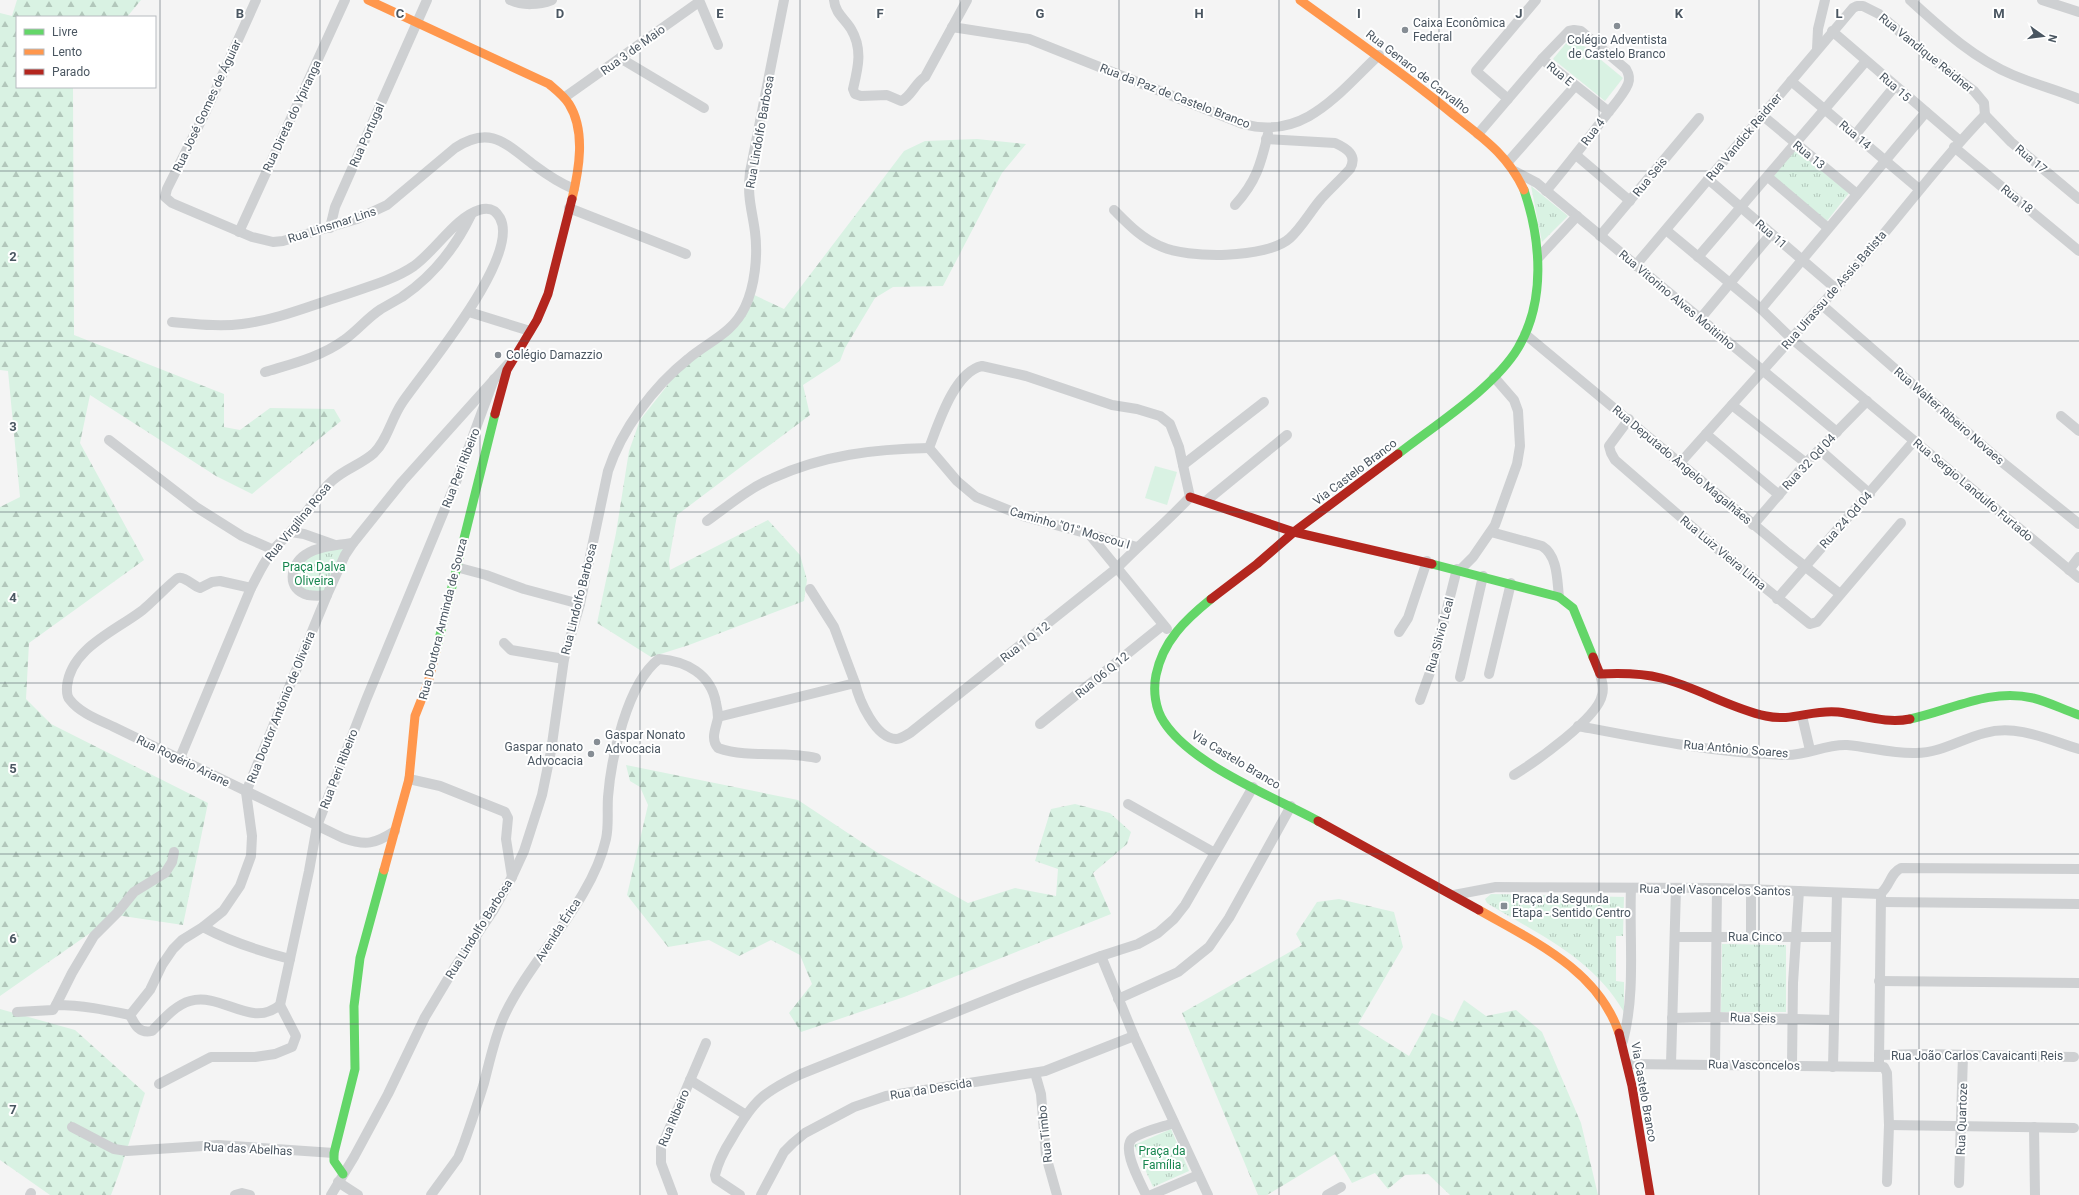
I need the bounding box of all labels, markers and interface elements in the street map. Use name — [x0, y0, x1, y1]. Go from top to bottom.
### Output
text: B — [236, 6, 244, 21]
text: C — [396, 6, 405, 21]
text: D — [556, 6, 564, 21]
text: E — [716, 6, 724, 21]
text: F — [876, 6, 884, 21]
text: G — [1036, 6, 1045, 21]
text: H — [1194, 6, 1204, 21]
text: I — [1357, 6, 1361, 21]
text: J — [1515, 6, 1523, 21]
text: K — [1675, 6, 1684, 21]
text: L — [1835, 6, 1843, 21]
text: M — [1993, 6, 2005, 21]
street label: Rua Vandique Reidner — [1876, 11, 1976, 95]
legend — [16, 16, 156, 88]
place label: Caixa Econômica Federal — [1413, 16, 1505, 44]
north arrow — [2023, 16, 2063, 56]
marker: Colégio Adventista de Castelo Branco — [1612, 21, 1622, 31]
street label: Rua 3 de Maio — [598, 22, 668, 78]
text: Livre — [52, 25, 78, 39]
marker: Caixa Econômica Federal — [1400, 25, 1410, 35]
street label: Rua Genaro de Carvalho — [1363, 27, 1473, 117]
place label: Colégio Adventista de Castelo Branco — [1567, 33, 1667, 61]
text: N — [2045, 33, 2059, 44]
street label: Rua José Gomes de Águiar — [169, 37, 244, 174]
text: Lento — [52, 45, 82, 59]
street label: Rua Direta do Ypiranga — [260, 58, 324, 174]
street label: Rua E — [1544, 59, 1576, 89]
street label: Rua da Paz de Castelo Branco — [1098, 61, 1252, 131]
text: Parado — [52, 65, 90, 79]
street label: Rua 15 — [1876, 70, 1914, 105]
street label: Rua Lindolfo Barbosa — [743, 74, 777, 190]
street label: Rua Vandick Reidner — [1703, 91, 1785, 183]
street label: Rua Portugal — [347, 101, 387, 169]
street label: Rua 4 — [1578, 116, 1608, 148]
street label: Rua 14 — [1836, 118, 1874, 152]
street label: Rua 13 — [1790, 138, 1828, 172]
street label: Rua 17 — [2012, 142, 2050, 176]
street label: Rua Seis — [1630, 155, 1670, 199]
street label: Rua 18 — [1998, 182, 2036, 216]
street label: Rua Linsmar Lins — [286, 204, 378, 246]
street label: Rua 11 — [1752, 217, 1790, 251]
street label: Rua Uirassu de Assis Batista — [1779, 228, 1889, 352]
street label: Rua Vitorino Alves Moitinho — [1616, 247, 1738, 353]
text: 2 — [9, 249, 17, 264]
place label: Colégio Damazzio — [506, 348, 603, 362]
marker: Colégio Damazzio — [493, 350, 503, 360]
street label: Rua Walter Ribeiro Novaes — [1891, 364, 2007, 468]
street label: Rua Deputado Ângelo Magalhães — [1610, 402, 1755, 527]
text: 3 — [9, 419, 17, 434]
street label: Rua Peri Ribeiro — [439, 426, 483, 510]
street label: Rua 32 Qd 04 — [1780, 431, 1839, 493]
street label: Via Castelo Branco — [1310, 436, 1400, 508]
street label: Rua Sergio Landulfo Furtado — [1910, 436, 2036, 544]
street label: Rua Virgilina Rosa — [262, 480, 334, 564]
street label: Rua 24 Qd 04 — [1817, 489, 1875, 551]
street label: Caminho "01" Moscou I — [1008, 504, 1132, 552]
street label: Rua Luiz Vieira Lima — [1677, 513, 1769, 593]
street label: Rua Doutora Arminda de Souza — [416, 537, 470, 701]
street label: Rua Lindolfo Barbosa — [558, 542, 600, 656]
park label: Praça Dalva Oliveira — [282, 560, 346, 588]
text: 4 — [9, 590, 17, 605]
street label: Rua Silvio Leal — [1423, 596, 1457, 674]
street label: Rua 1 Q 12 — [998, 619, 1053, 665]
street label: Rua Doutor Antônio de Oliveira — [244, 629, 318, 785]
street label: Rua 06 Q 12 — [1072, 649, 1132, 701]
street label: Rua Peri Ribeiro — [317, 727, 361, 811]
place label: Gaspar Nonato Advocacia — [605, 728, 686, 756]
street label: Via Castelo Branco — [1189, 728, 1283, 792]
street label: Rua Rogério Ariane — [134, 732, 232, 790]
marker: Gaspar Nonato Advocacia — [592, 737, 602, 747]
street label: Rua Antônio Soares — [1683, 737, 1789, 761]
place label: Gaspar nonato Advocacia — [505, 740, 583, 768]
marker: Gaspar nonato Advocacia — [586, 749, 596, 759]
text: 5 — [9, 761, 17, 776]
street label: Rua Lindolfo Barbosa — [443, 877, 515, 981]
street label: Rua Joel Vasoncelos Santos — [1639, 882, 1791, 898]
place label: Praça da Segunda Etapa - Sentido Centro — [1512, 892, 1631, 920]
street label: Avenida Érica — [532, 895, 583, 964]
marker: Praça da Segunda Etapa - Sentido Centro — [1499, 901, 1509, 911]
street label: Rua Cinco — [1728, 930, 1782, 944]
text: 6 — [9, 931, 17, 946]
street label: Rua Seis — [1730, 1010, 1776, 1026]
street label: Via Castelo Branco — [1628, 1041, 1660, 1143]
street label: Rua João Carlos Cavaicanti Reis — [1891, 1049, 2063, 1063]
street label: Rua Vasconcelos — [1708, 1057, 1800, 1073]
street label: Rua da Descida — [889, 1076, 973, 1102]
street label: Rua Quartoze — [1954, 1083, 1970, 1155]
street label: Rua Ribeiro — [656, 1087, 692, 1149]
text: 7 — [9, 1102, 17, 1117]
street label: Rua Timbo — [1035, 1105, 1055, 1163]
street label: Rua das Abelhas — [203, 1140, 293, 1158]
park label: Praça da Família — [1138, 1144, 1186, 1172]

